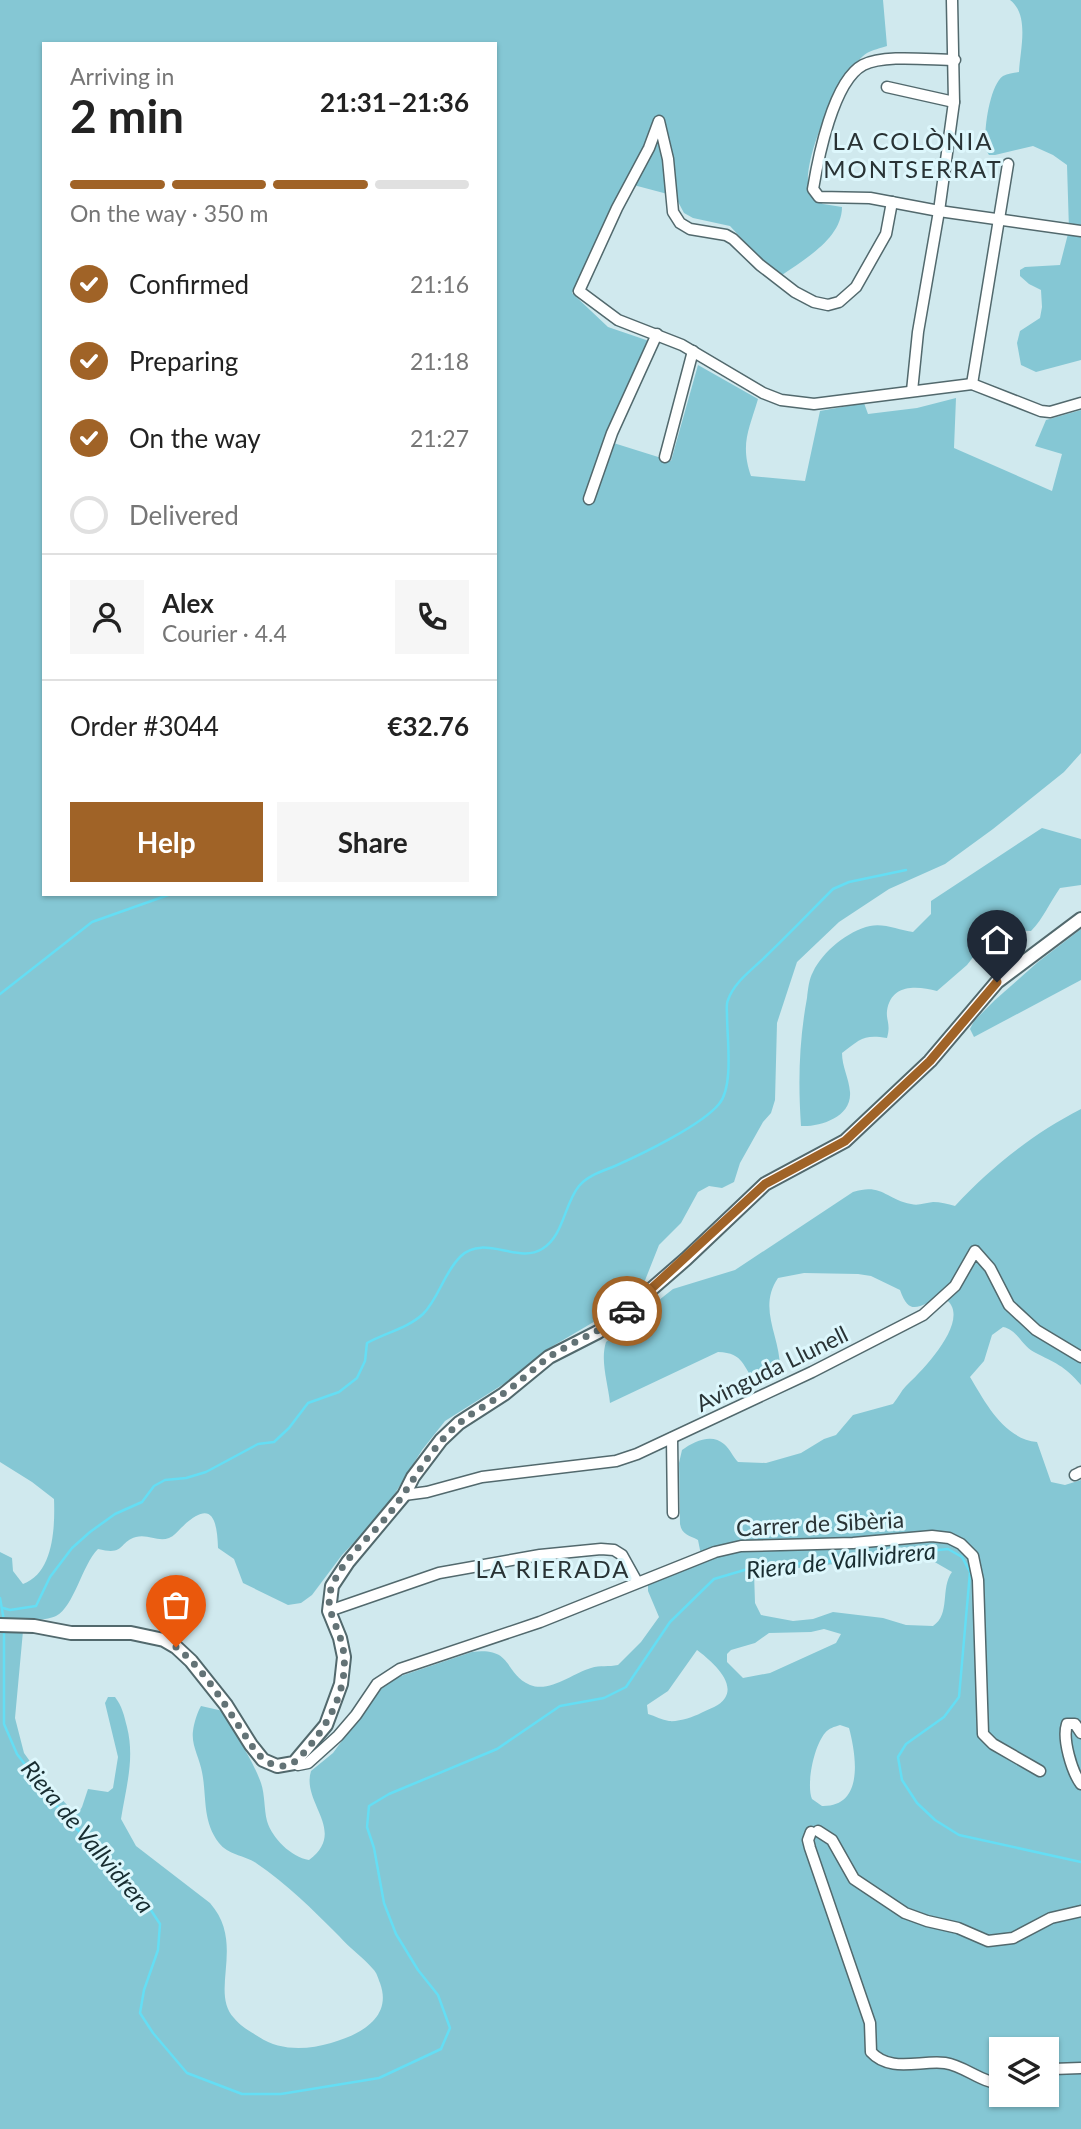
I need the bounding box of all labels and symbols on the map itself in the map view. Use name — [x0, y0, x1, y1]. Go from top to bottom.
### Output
district label: LA COLÒNIA MONTSERRAT — [823, 126, 1003, 183]
pin — [967, 910, 1027, 982]
courier — [592, 1276, 662, 1346]
street label: Avinguda Llunell — [691, 1319, 852, 1417]
street label: Carrer de Sibèria — [735, 1505, 905, 1541]
water label: Riera de Vallvidrera — [745, 1535, 937, 1584]
district label: LA RIERADA — [476, 1554, 630, 1583]
pin — [146, 1575, 206, 1647]
water label: Riera de Vallvidrera — [16, 1754, 160, 1918]

